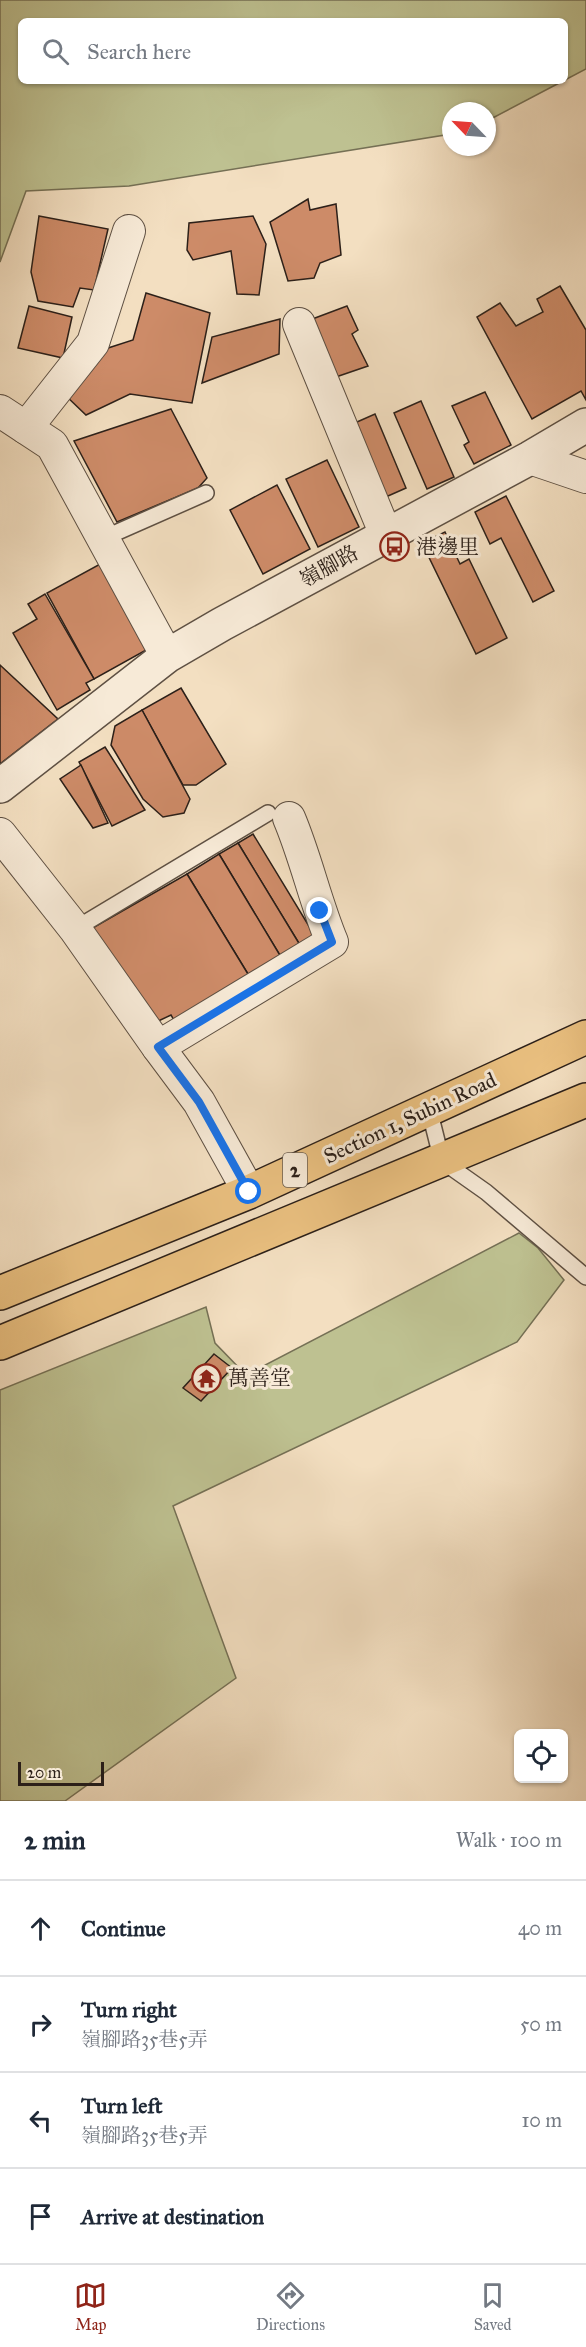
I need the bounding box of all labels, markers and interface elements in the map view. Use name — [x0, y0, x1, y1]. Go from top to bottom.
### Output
search box — [18, 18, 568, 84]
icon: search — [39, 35, 72, 68]
text: Search here — [87, 38, 191, 65]
north arrow — [442, 102, 496, 156]
bus stop icon: 港邊里 — [379, 531, 411, 563]
place label: 港邊里 — [416, 534, 479, 560]
street label: 嶺腳路 — [295, 539, 363, 593]
route end — [306, 897, 332, 923]
street label: Section 1, Subin Road — [320, 1066, 501, 1169]
road number: 2 — [283, 1153, 307, 1187]
route start — [235, 1178, 261, 1204]
temple icon: 萬善堂 — [191, 1362, 223, 1394]
place label: 萬善堂 — [228, 1365, 291, 1391]
map controls — [514, 1729, 568, 1783]
button: locate — [514, 1729, 568, 1783]
scale bar — [18, 1759, 104, 1786]
text: 20 m — [27, 1763, 61, 1782]
text: 2 min — [24, 1824, 85, 1856]
text: Walk · 100 m — [456, 1828, 562, 1852]
icon: ahead — [24, 1912, 57, 1945]
text: Continue — [81, 1915, 166, 1942]
text: 40 m — [518, 1916, 562, 1940]
text: Turn right — [81, 1996, 177, 2023]
icon: right — [24, 2008, 57, 2041]
text: 50 m — [520, 2012, 562, 2036]
text: 嶺腳路35巷5弄 — [81, 2027, 208, 2051]
text: Turn left — [81, 2092, 163, 2119]
icon: left — [24, 2104, 57, 2137]
text: 10 m — [521, 2108, 562, 2132]
text: 嶺腳路35巷5弄 — [81, 2123, 208, 2147]
icon: arrive — [24, 2200, 57, 2233]
text: Arrive at destination — [81, 2203, 264, 2230]
tab: Map — [74, 2279, 107, 2334]
tab: Directions — [256, 2279, 325, 2334]
tab: Saved — [474, 2279, 512, 2334]

